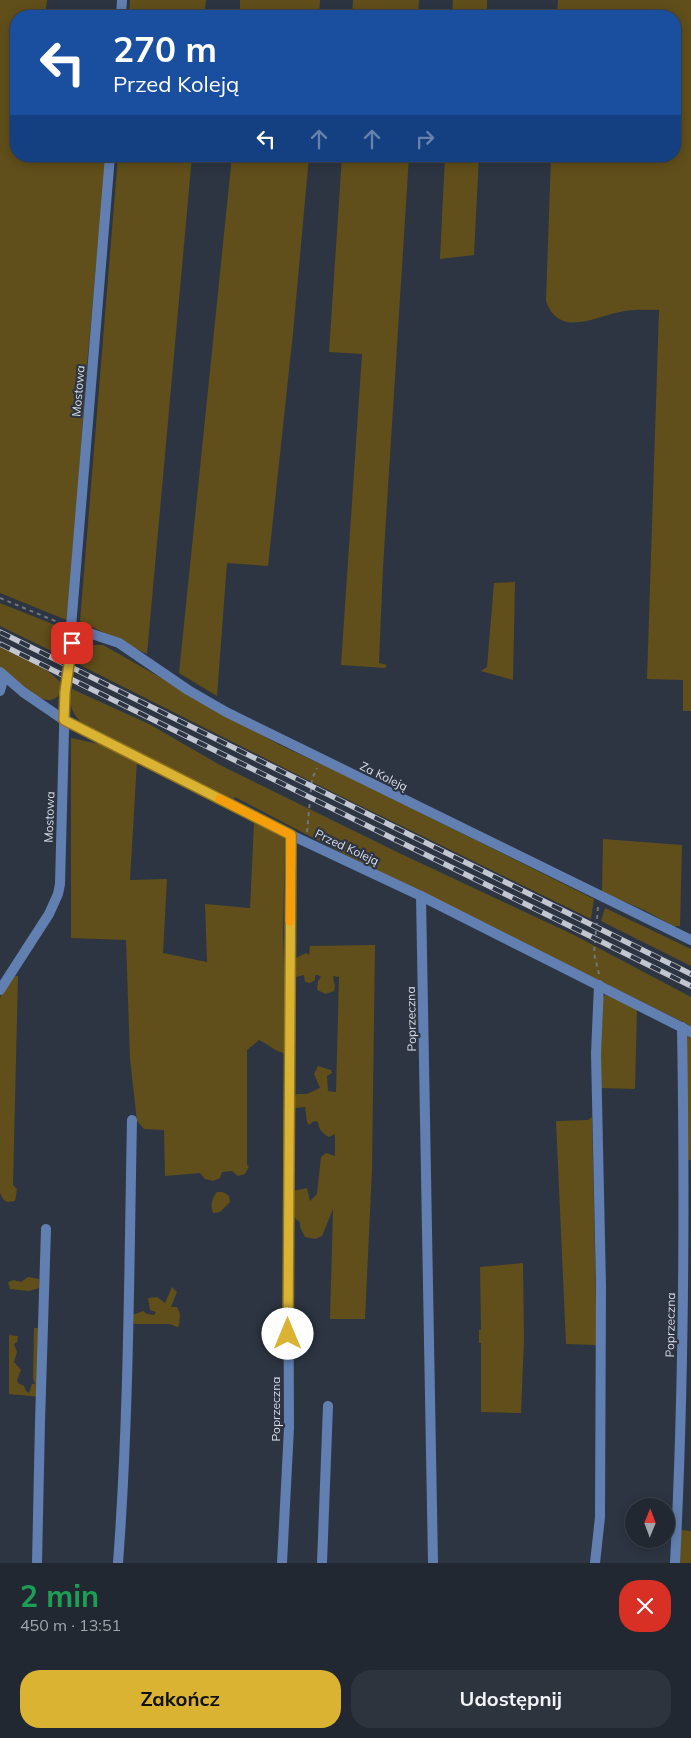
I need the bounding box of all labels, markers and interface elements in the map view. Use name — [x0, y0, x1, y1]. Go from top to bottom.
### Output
text: 270 m — [113, 27, 217, 71]
icon: left — [30, 30, 95, 95]
text: Przed Koleją — [113, 70, 239, 98]
icon: left — [252, 125, 280, 153]
icon: ahead — [305, 125, 333, 153]
icon: ahead — [358, 125, 386, 153]
icon: right — [411, 125, 439, 153]
street label: Mostowa — [68, 365, 88, 417]
pin — [51, 622, 93, 664]
icon: arrive — [58, 629, 86, 657]
street label: Za Koleją — [358, 758, 410, 794]
street label: Mostowa — [41, 791, 57, 843]
street label: Przed Koleją — [313, 826, 381, 868]
street label: Poprzeczna — [403, 986, 419, 1052]
street label: Poprzeczna — [662, 1292, 678, 1358]
position arrow — [261, 1307, 313, 1359]
street label: Poprzeczna — [268, 1376, 283, 1442]
north arrow — [625, 1498, 675, 1548]
map controls — [625, 1498, 675, 1548]
text: 2 min — [20, 1577, 99, 1615]
button: close — [619, 1580, 671, 1632]
text: 450 m · 13:51 — [20, 1615, 121, 1635]
button: Zakończ — [20, 1670, 341, 1728]
button: Udostępnij — [351, 1670, 671, 1728]

